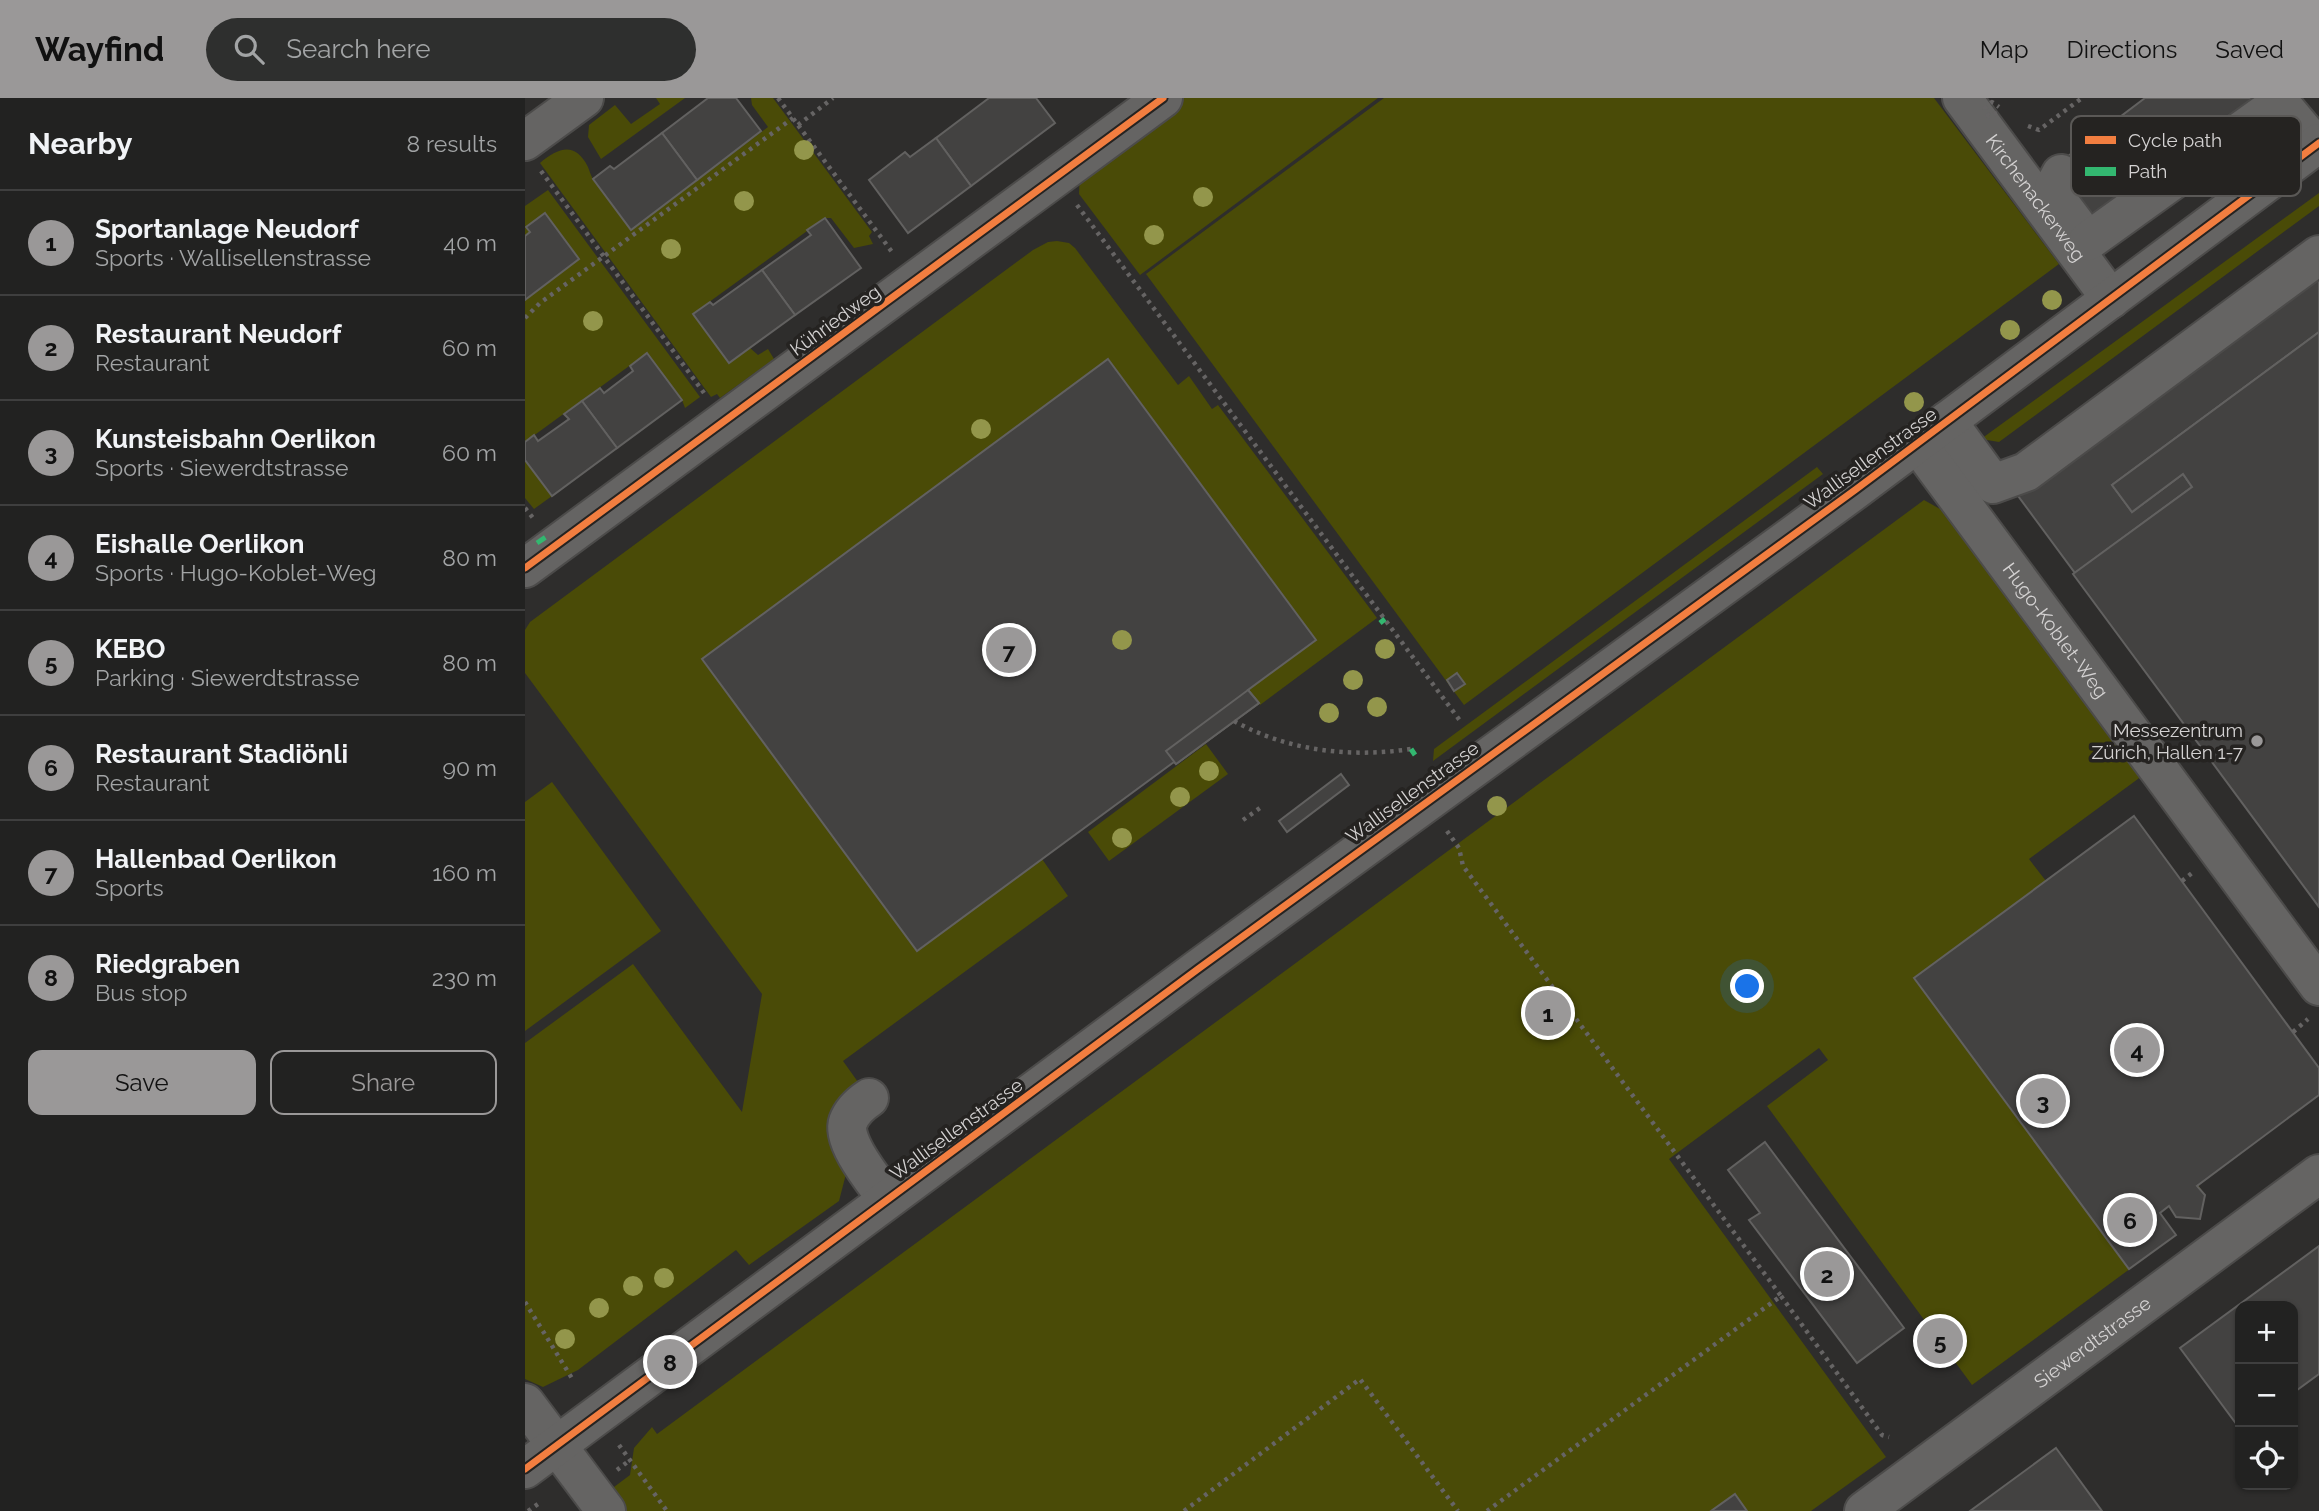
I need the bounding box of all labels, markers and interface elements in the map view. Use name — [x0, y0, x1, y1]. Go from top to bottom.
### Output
search box — [206, 18, 696, 81]
text: Wayfind — [35, 30, 164, 69]
icon: search — [230, 30, 268, 68]
text: Search here — [286, 34, 431, 64]
text: Map — [1980, 35, 2029, 64]
text: Directions — [2067, 35, 2177, 64]
text: Saved — [2215, 35, 2284, 64]
legend — [2071, 116, 2301, 196]
text: Nearby — [28, 126, 132, 161]
text: Cycle path — [2128, 129, 2222, 151]
text: 8 results — [406, 130, 497, 157]
street label: Kirchenackerweg — [1982, 130, 2090, 266]
text: Path — [2128, 160, 2167, 182]
text: Sportanlage Neudorf — [95, 214, 359, 244]
text: 1 — [45, 229, 57, 256]
text: 40 m — [443, 229, 497, 256]
text: Sports · Wallisellenstrasse — [95, 244, 371, 271]
street label: Kühriedweg — [786, 280, 884, 360]
text: Restaurant Neudorf — [95, 319, 341, 349]
text: 2 — [45, 334, 57, 361]
text: 60 m — [442, 334, 497, 361]
text: Restaurant — [95, 349, 210, 376]
street label: Wallisellenstrasse — [1799, 402, 1941, 514]
text: Kunsteisbahn Oerlikon — [95, 424, 376, 454]
text: 3 — [45, 439, 57, 466]
text: 60 m — [442, 439, 497, 466]
text: Sports · Siewerdtstrasse — [95, 454, 349, 481]
text: Eishalle Oerlikon — [95, 529, 304, 559]
text: 4 — [44, 544, 58, 571]
text: 80 m — [442, 544, 497, 571]
street label: Hugo-Koblet-Weg — [1998, 558, 2113, 702]
text: Sports · Hugo-Koblet-Weg — [95, 559, 376, 586]
pin: 7 — [986, 624, 1032, 676]
text: KEBO — [95, 634, 165, 664]
text: 5 — [45, 649, 57, 676]
text: 80 m — [442, 649, 497, 676]
text: Parking · Siewerdtstrasse — [95, 664, 359, 691]
place label: Messezentrum Zürich, Hallen 1-7 — [2091, 719, 2243, 763]
marker: Messezentrum Zürich, Hallen 1-7 — [2249, 733, 2265, 749]
street label: Wallisellenstrasse — [1341, 736, 1483, 848]
text: Restaurant Stadiönli — [95, 739, 348, 769]
text: 6 — [44, 754, 58, 781]
text: 90 m — [442, 754, 497, 781]
text: Restaurant — [95, 769, 210, 796]
text: Hallenbad Oerlikon — [95, 844, 337, 874]
text: 7 — [45, 859, 57, 886]
text: 160 m — [432, 859, 497, 886]
text: Sports — [95, 874, 164, 901]
text: Riedgraben — [95, 949, 240, 979]
text: 8 — [44, 964, 58, 991]
text: 230 m — [432, 964, 497, 991]
your location — [1730, 969, 1764, 1003]
text: Bus stop — [95, 979, 187, 1006]
pin: 1 — [1525, 987, 1571, 1039]
pin: 4 — [2114, 1024, 2160, 1076]
button: Save — [28, 1050, 256, 1115]
button: Share — [270, 1050, 497, 1115]
street label: Wallisellenstrasse — [885, 1073, 1027, 1185]
pin: 3 — [2020, 1075, 2066, 1127]
pin: 6 — [2107, 1194, 2153, 1246]
pin: 2 — [1804, 1248, 1850, 1300]
street label: Siewerdtstrasse — [2030, 1292, 2155, 1392]
map controls — [2235, 1301, 2298, 1490]
button: + — [2235, 1301, 2298, 1364]
pin: 5 — [1917, 1315, 1963, 1367]
pin: 8 — [647, 1336, 693, 1388]
button: − — [2235, 1364, 2298, 1427]
button: locate — [2235, 1427, 2298, 1490]

